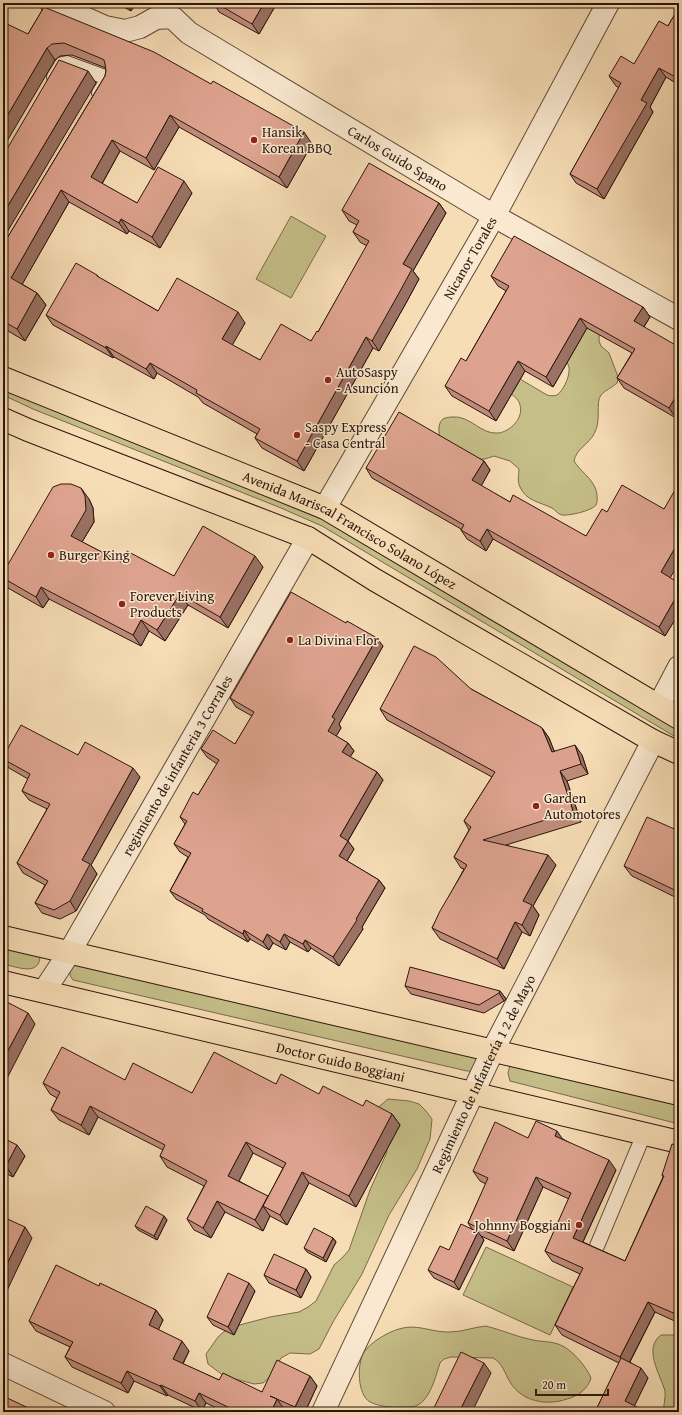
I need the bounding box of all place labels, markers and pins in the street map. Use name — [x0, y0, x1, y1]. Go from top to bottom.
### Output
place label: Hansik Korean BBQ — [262, 122, 333, 158]
marker: Hansik Korean BBQ — [249, 135, 259, 145]
place label: AutoSaspy - Asunción — [336, 362, 399, 398]
marker: AutoSaspy - Asunción — [323, 375, 333, 385]
place label: Saspy Express - Casa Central — [305, 417, 387, 453]
marker: Saspy Express - Casa Central — [292, 430, 302, 440]
place label: Burger King — [59, 545, 130, 565]
marker: Burger King — [46, 550, 56, 560]
place label: Forever Living Products — [130, 586, 214, 622]
marker: Forever Living Products — [117, 599, 127, 609]
place label: La Divina Flor — [298, 630, 379, 650]
marker: La Divina Flor — [285, 635, 295, 645]
place label: Garden Automotores — [544, 788, 621, 824]
marker: Garden Automotores — [531, 801, 541, 811]
place label: Johnny Boggiani — [472, 1215, 571, 1235]
marker: Johnny Boggiani — [574, 1220, 584, 1230]

